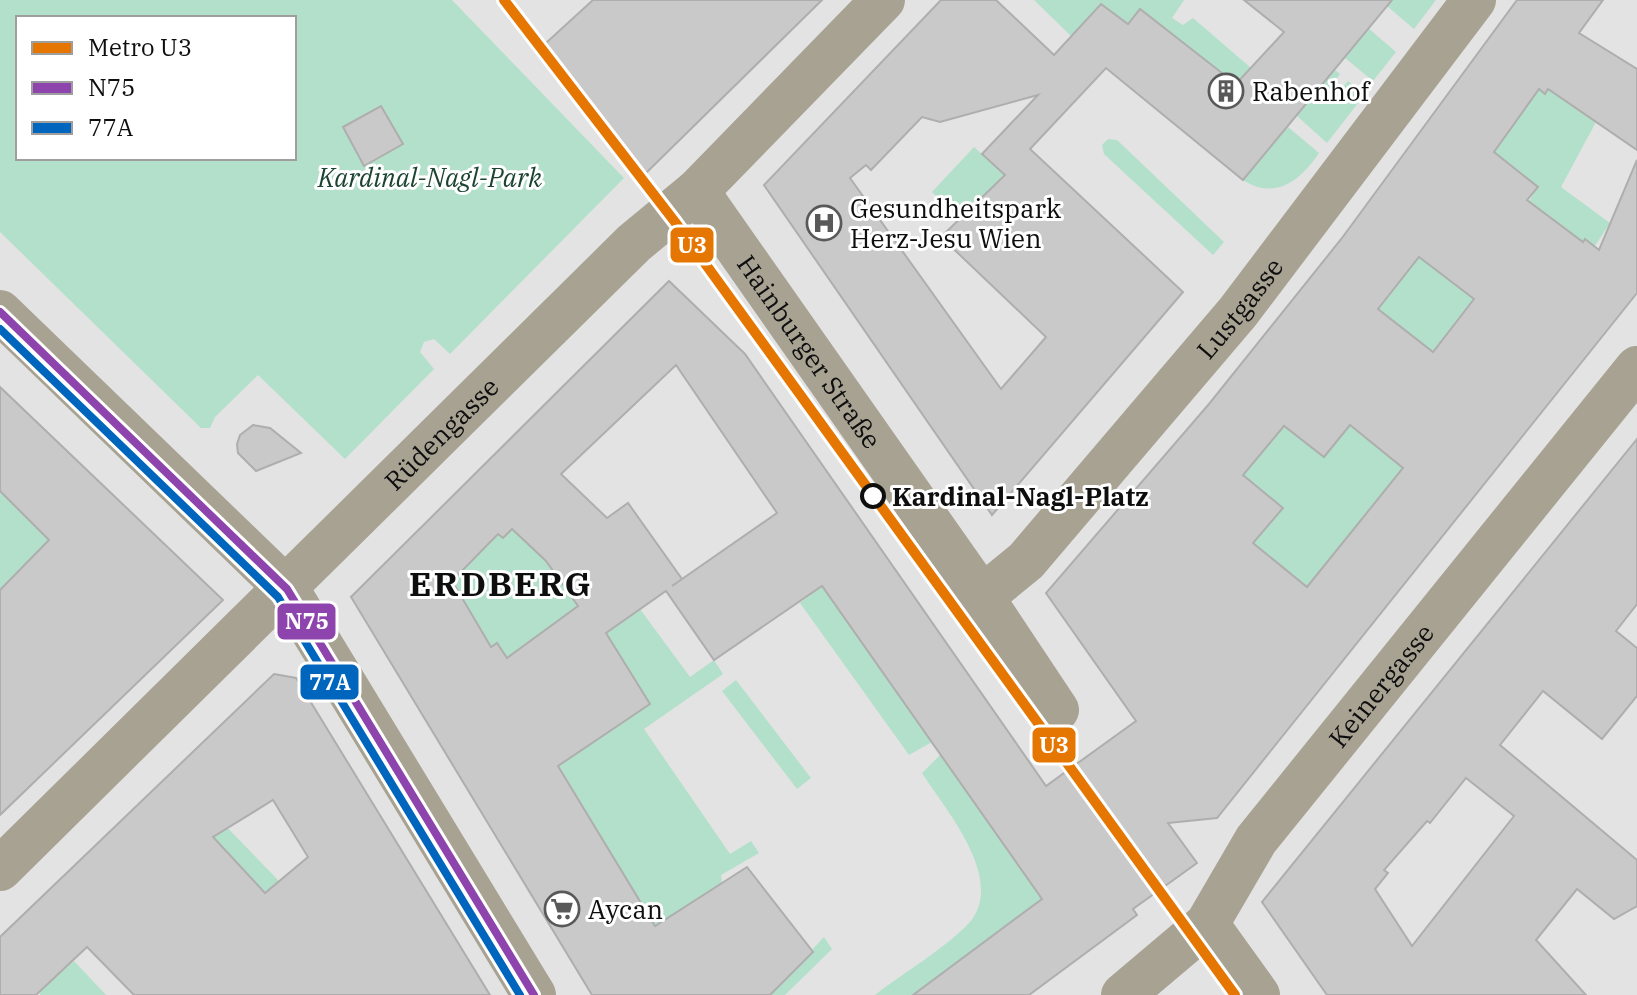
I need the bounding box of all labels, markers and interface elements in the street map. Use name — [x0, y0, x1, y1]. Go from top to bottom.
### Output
legend — [16, 16, 296, 160]
text: Metro U3 — [88, 31, 192, 63]
text: N75 — [88, 71, 135, 103]
building icon: Rabenhof — [1207, 72, 1245, 110]
place label: Rabenhof — [1252, 74, 1371, 108]
text: 77A — [88, 111, 134, 143]
park label: Kardinal-Nagl-Park — [317, 160, 542, 194]
place label: Gesundheitspark Herz-Jesu Wien — [850, 191, 1061, 255]
hospital icon: Gesundheitspark Herz-Jesu Wien — [805, 204, 843, 242]
line badge: U3 — [669, 226, 715, 264]
text: U3 — [677, 230, 707, 259]
street label: Hainburger Straße — [730, 248, 889, 455]
street label: Lustgasse — [1189, 251, 1290, 366]
street label: Rüdengasse — [377, 370, 506, 497]
place label: Kardinal-Nagl-Platz — [892, 479, 1149, 513]
marker: Kardinal-Nagl-Platz — [861, 484, 885, 508]
district label: ERDBERG — [409, 561, 593, 605]
line badge: N75 — [276, 602, 337, 641]
text: N75 — [285, 606, 329, 635]
street label: Keinergasse — [1321, 617, 1441, 754]
line badge: 77A — [299, 663, 360, 701]
text: 77A — [309, 667, 352, 696]
line badge: U3 — [1031, 726, 1077, 764]
text: U3 — [1039, 730, 1069, 759]
supermarket icon: Aycan — [543, 890, 581, 928]
place label: Aycan — [588, 892, 663, 926]

